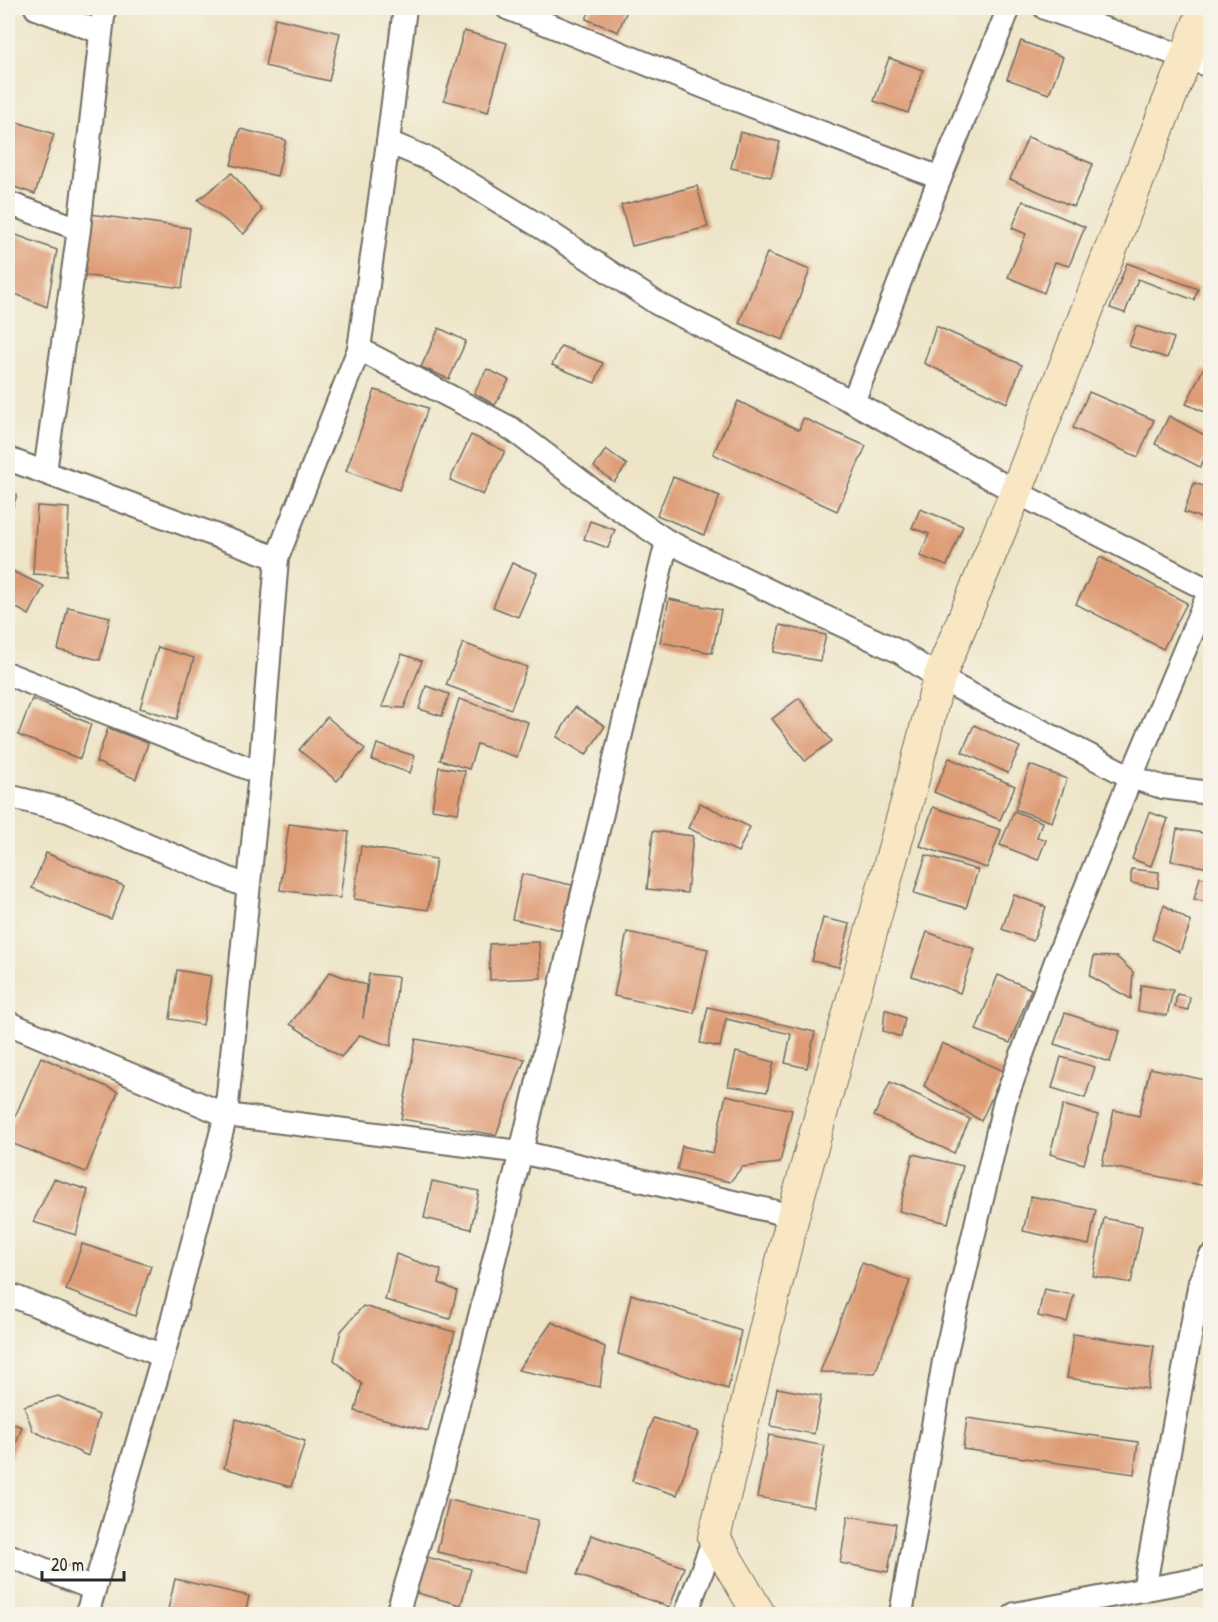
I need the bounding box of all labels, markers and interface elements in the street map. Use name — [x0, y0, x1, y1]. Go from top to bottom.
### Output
scale bar — [42, 1544, 124, 1582]
text: 20 m — [51, 1552, 84, 1577]

